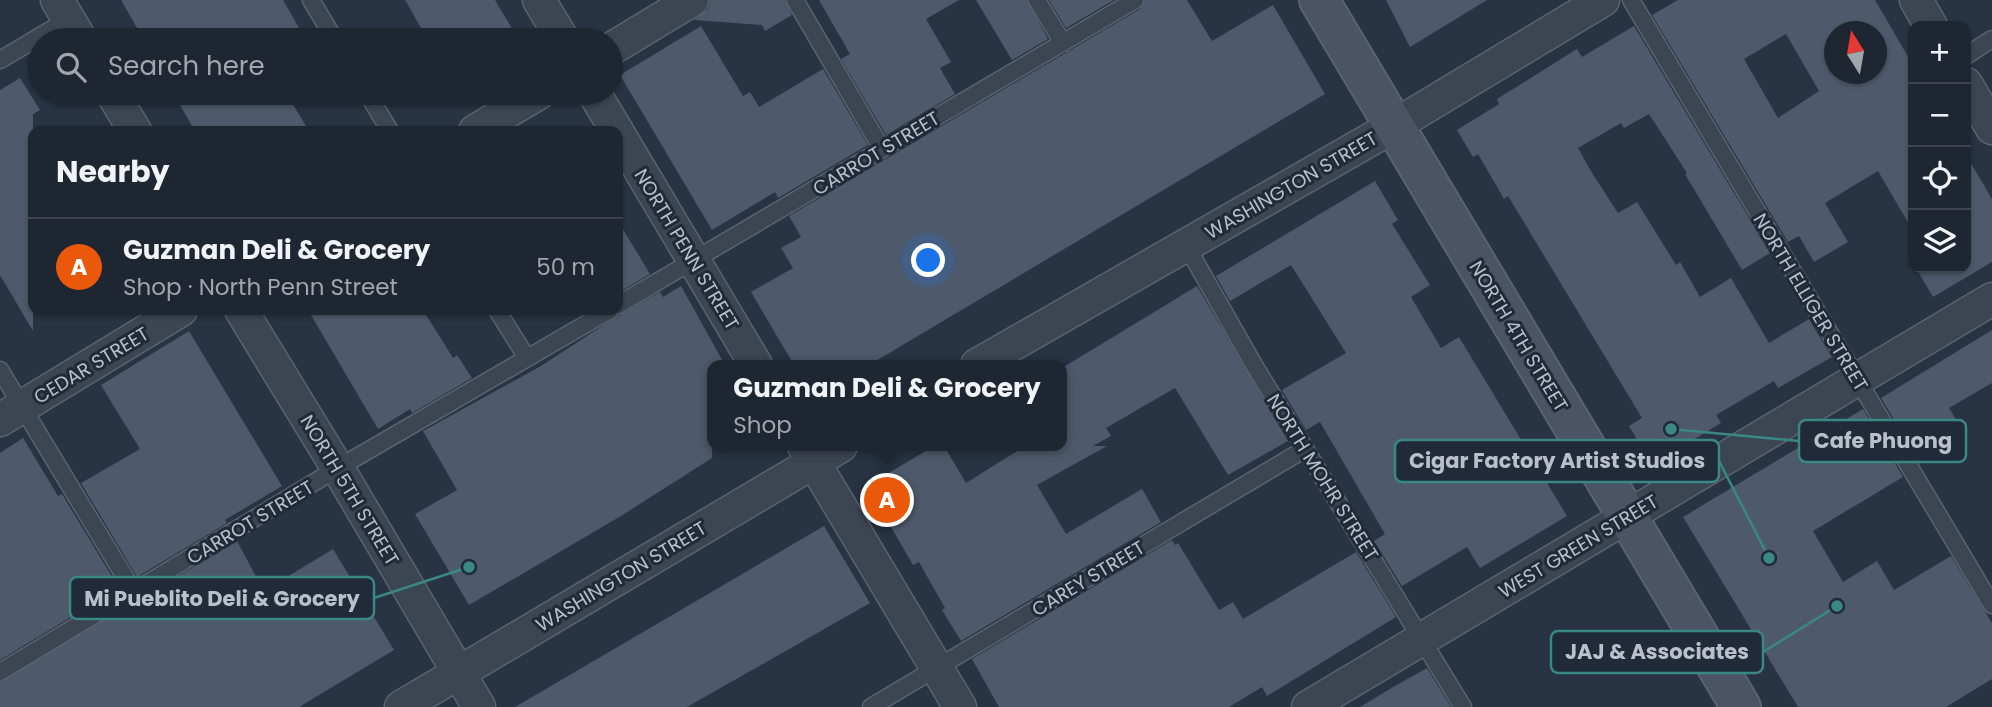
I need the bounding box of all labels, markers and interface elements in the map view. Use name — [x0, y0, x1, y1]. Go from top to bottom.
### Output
north arrow — [1824, 21, 1887, 84]
map controls — [1908, 21, 1971, 273]
button: + — [1908, 21, 1971, 84]
search box — [28, 28, 623, 105]
icon: search — [52, 48, 90, 86]
text: Search here — [108, 48, 265, 84]
button: − — [1908, 84, 1971, 147]
street label: CARROT STREET — [808, 105, 945, 202]
street label: WASHINGTON STREET — [1200, 125, 1382, 246]
button: locate — [1908, 147, 1971, 210]
text: Nearby — [56, 150, 170, 193]
street label: NORTH PENN STREET — [628, 164, 745, 335]
street label: NORTH ELLIGER STREET — [1747, 208, 1874, 396]
button: layers — [1908, 210, 1971, 273]
text: Guzman Deli & Grocery — [123, 232, 430, 268]
your location — [911, 243, 945, 277]
text: A — [71, 251, 87, 283]
text: 50 m — [536, 251, 595, 283]
street label: NORTH 4TH STREET — [1463, 256, 1574, 417]
text: Shop · North Penn Street — [123, 271, 398, 303]
street label: CEDAR STREET — [29, 320, 154, 410]
popup — [707, 360, 1067, 451]
text: Guzman Deli & Grocery — [733, 370, 1041, 406]
street label: NORTH MOHR STREET — [1260, 389, 1385, 566]
text: Shop — [733, 409, 792, 441]
street label: NORTH 5TH STREET — [294, 410, 405, 571]
callout: Cafe Phuong — [1799, 420, 1966, 462]
text: Cafe Phuong — [1814, 426, 1952, 455]
callout: Cigar Factory Artist Studios — [1395, 440, 1719, 482]
text: Cigar Factory Artist Studios — [1409, 446, 1705, 475]
street label: CARROT STREET — [182, 474, 319, 571]
pin: A — [864, 474, 910, 526]
street label: WEST GREEN STREET — [1493, 488, 1663, 605]
street label: WASHINGTON STREET — [531, 515, 712, 638]
street label: CAREY STREET — [1027, 534, 1150, 623]
callout: Mi Pueblito Deli & Grocery — [70, 577, 374, 619]
text: Mi Pueblito Deli & Grocery — [84, 584, 361, 613]
callout: JAJ & Associates — [1551, 631, 1763, 673]
text: JAJ & Associates — [1565, 637, 1749, 666]

